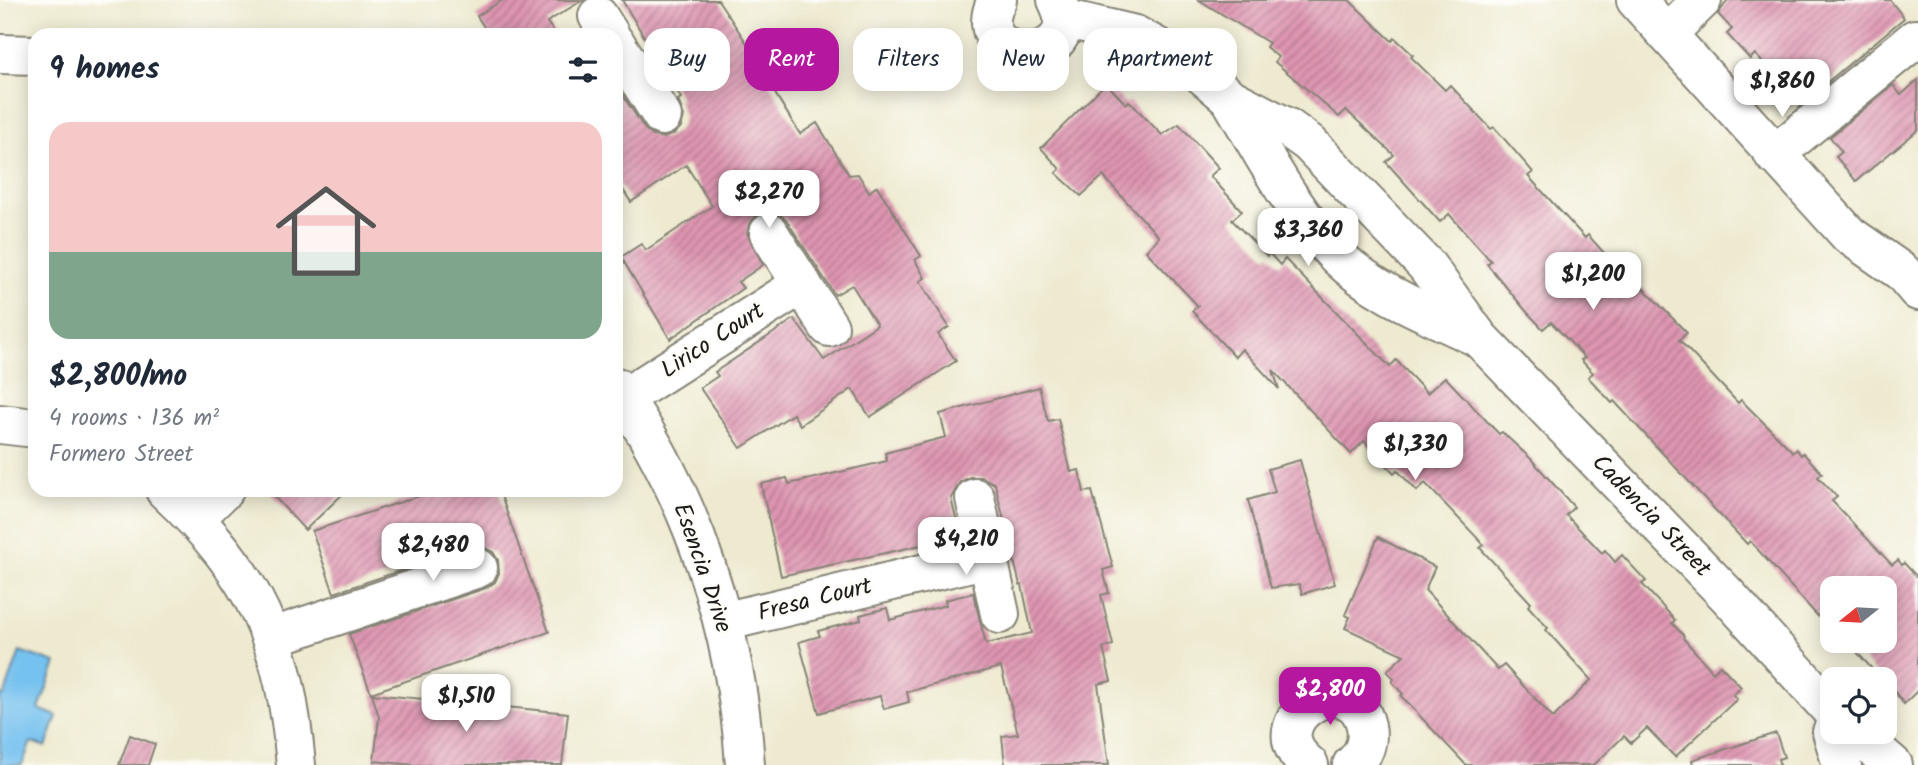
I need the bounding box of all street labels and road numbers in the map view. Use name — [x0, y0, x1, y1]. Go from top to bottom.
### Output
street label: Lirico Court — [653, 292, 774, 389]
street label: Cadencia Street — [1582, 445, 1721, 587]
street label: Esencia Drive — [662, 498, 743, 638]
street label: Fresa Court — [754, 567, 877, 633]

